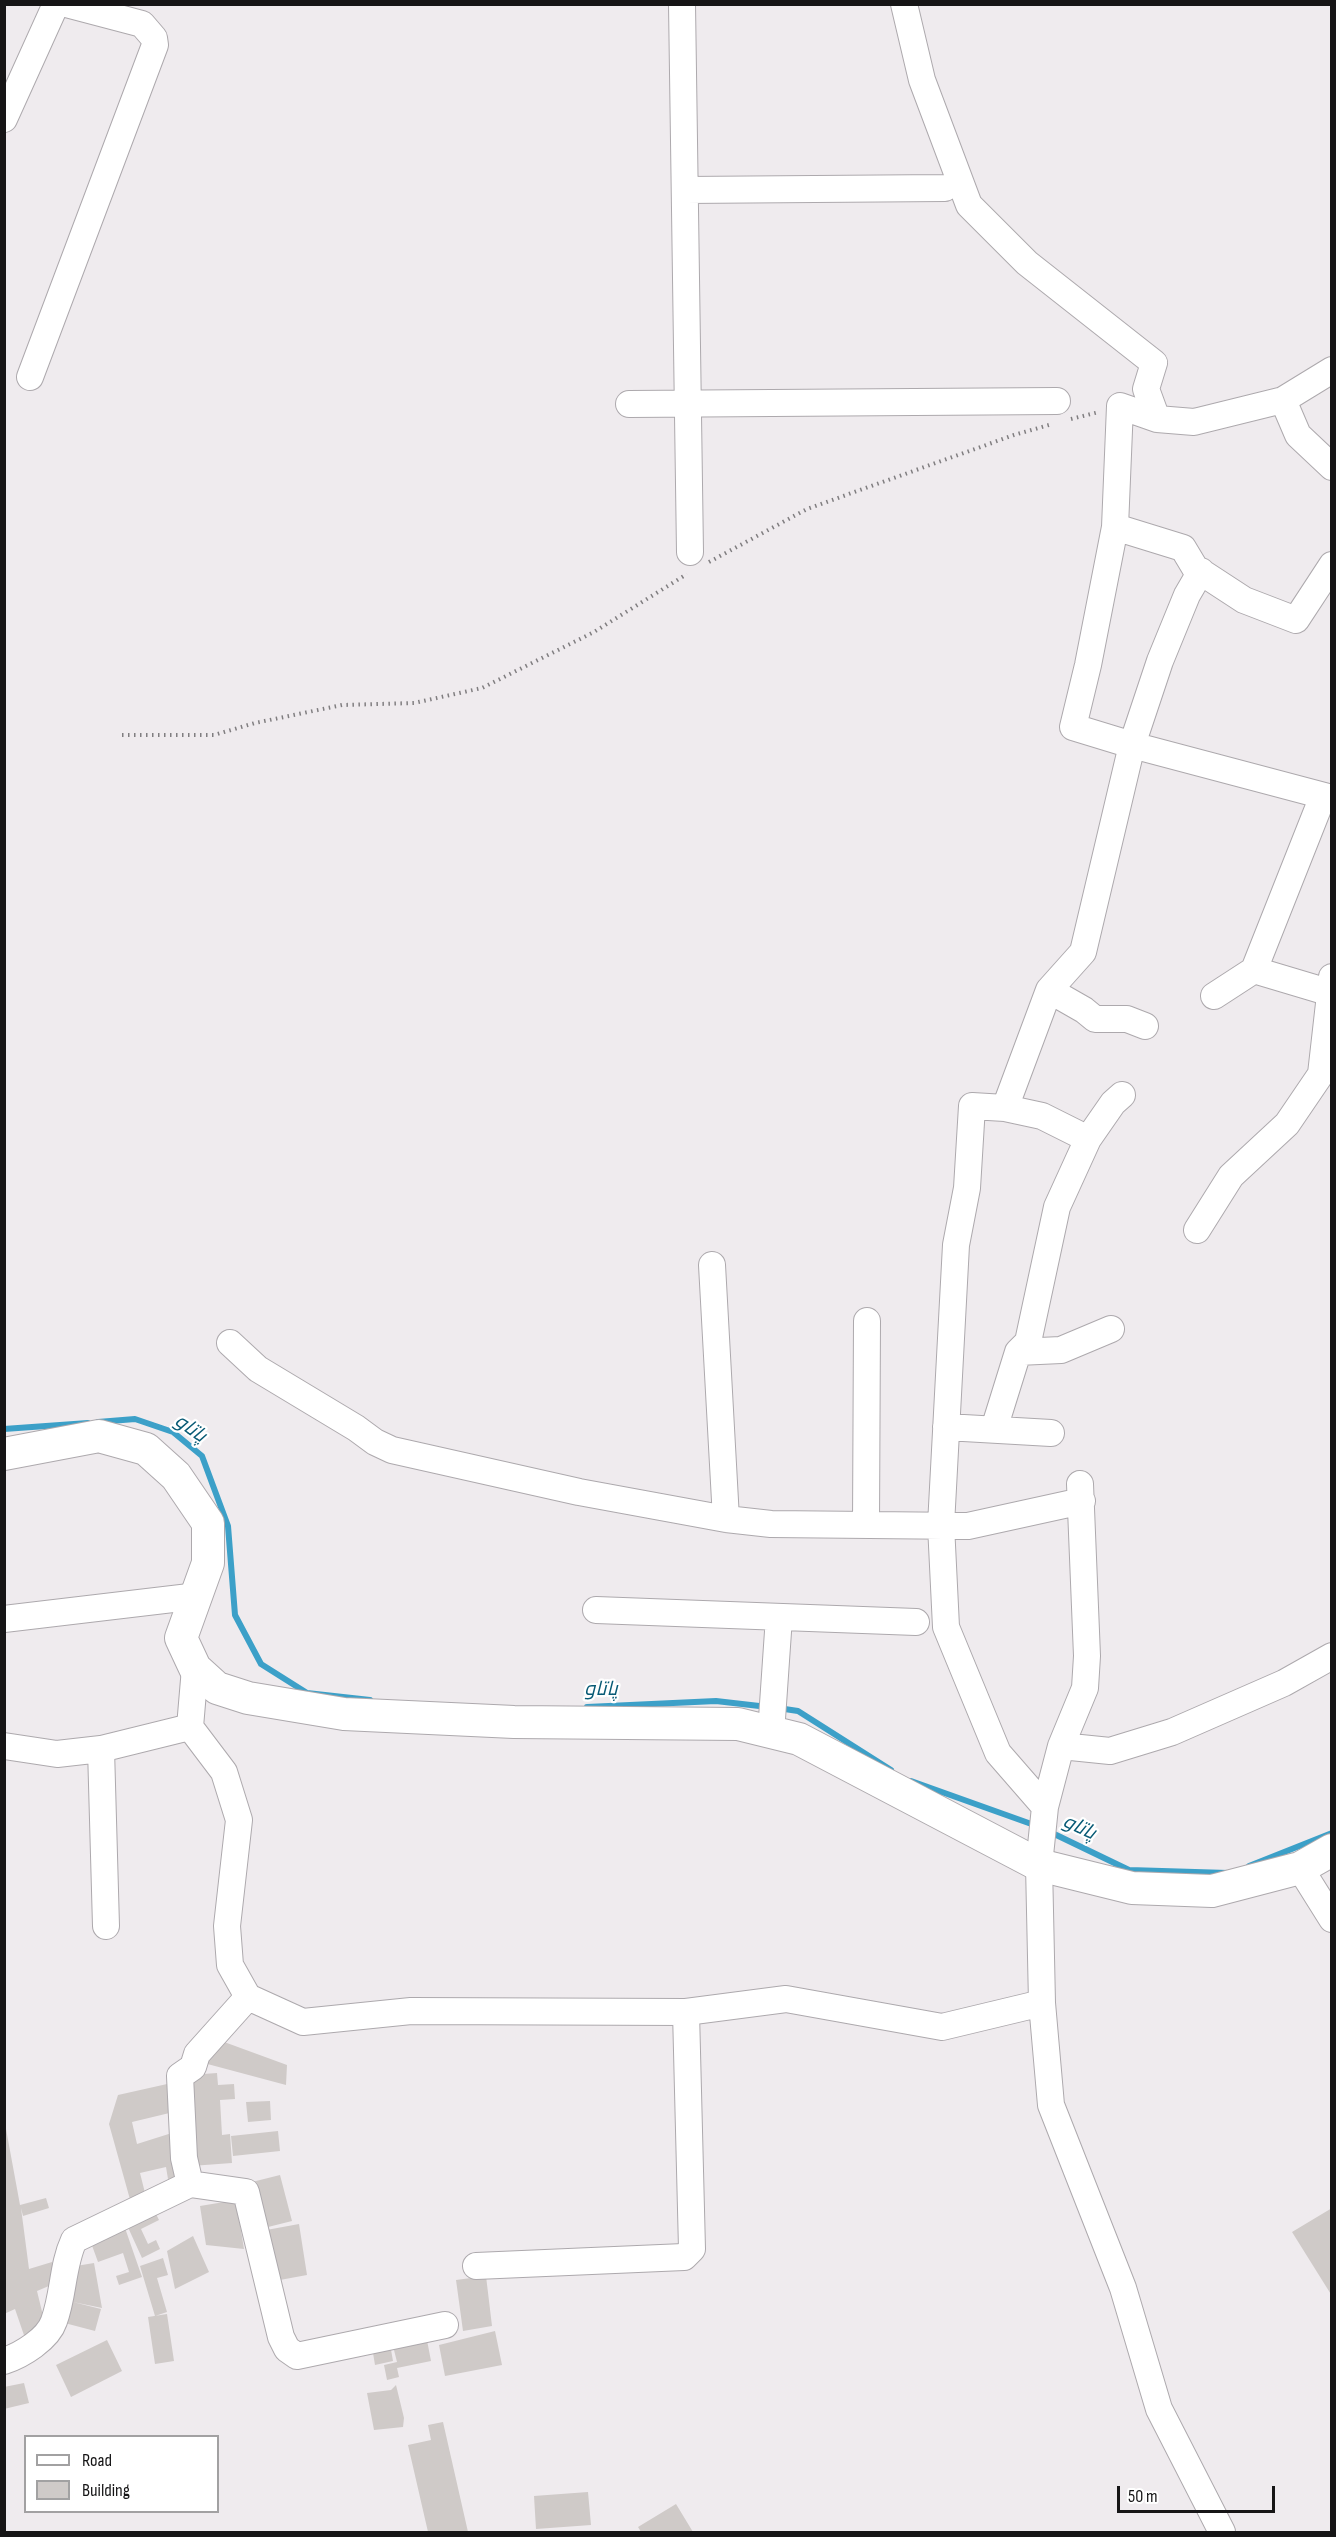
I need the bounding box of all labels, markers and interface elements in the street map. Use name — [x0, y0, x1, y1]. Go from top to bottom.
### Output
water label: پاتاو — [169, 1410, 211, 1448]
water label: پاتاو — [584, 1678, 618, 1702]
water label: پاتاو — [1059, 1810, 1099, 1846]
legend — [24, 2435, 219, 2513]
text: Road — [82, 2450, 112, 2471]
scale bar — [1120, 2474, 1278, 2512]
text: Building — [82, 2480, 130, 2501]
text: 50 m — [1128, 2486, 1158, 2507]

